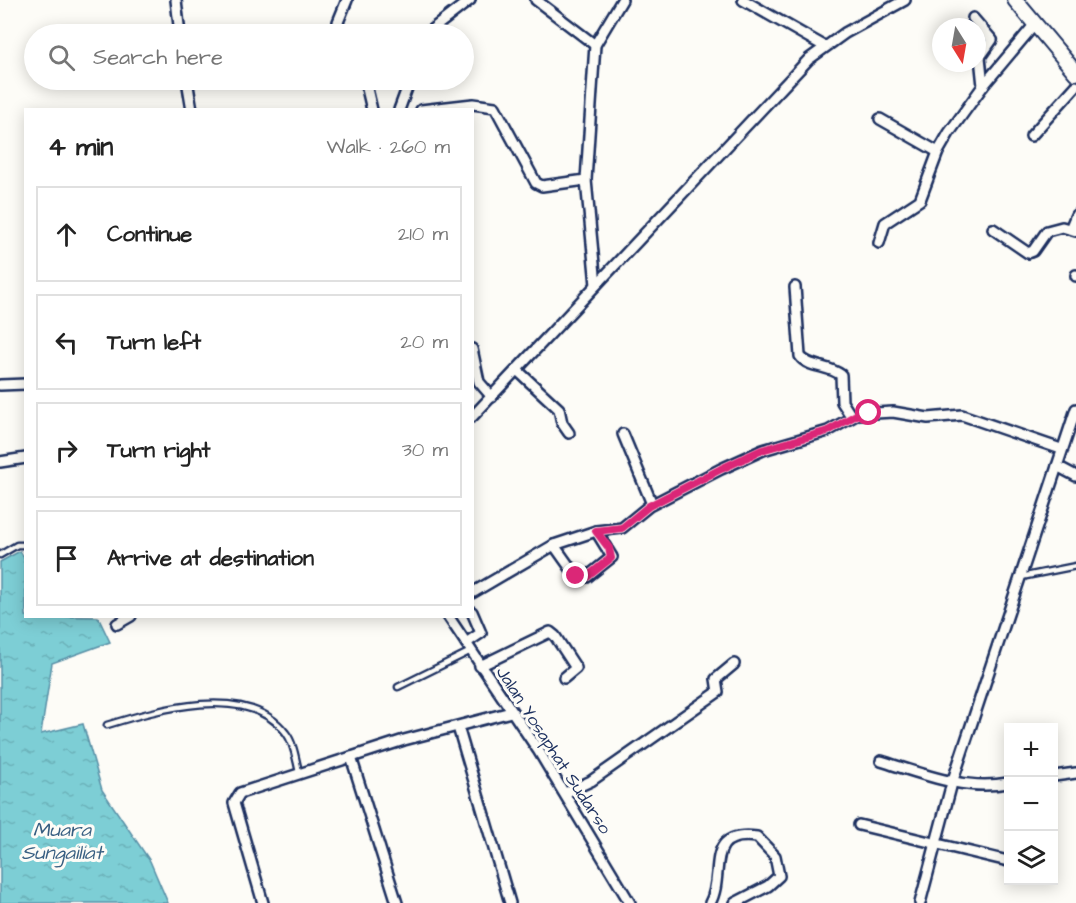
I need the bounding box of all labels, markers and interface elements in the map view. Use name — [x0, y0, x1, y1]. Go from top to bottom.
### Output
north arrow — [932, 18, 986, 72]
search box — [24, 24, 474, 90]
icon: search — [45, 41, 78, 74]
text: Search here — [93, 42, 223, 73]
text: 4 min — [48, 129, 113, 165]
text: Walk · 260 m — [327, 133, 450, 161]
icon: ahead — [50, 218, 83, 251]
text: Continue — [107, 219, 192, 250]
text: 210 m — [398, 220, 448, 248]
icon: left — [50, 326, 83, 359]
text: Turn left — [107, 327, 201, 358]
text: 20 m — [400, 328, 448, 356]
route start — [855, 399, 881, 425]
icon: right — [50, 434, 83, 467]
text: Turn right — [107, 435, 210, 466]
text: 30 m — [402, 436, 448, 464]
icon: arrive — [50, 542, 83, 575]
text: Arrive at destination — [107, 543, 314, 574]
route end — [562, 562, 588, 588]
street label: Jalan Yosaphat Sudarso — [490, 661, 617, 839]
map controls — [1004, 723, 1058, 885]
button: + — [1004, 723, 1058, 777]
button: − — [1004, 777, 1058, 831]
water label: Muara Sungailiat — [22, 816, 104, 868]
button: layers — [1004, 831, 1058, 885]

